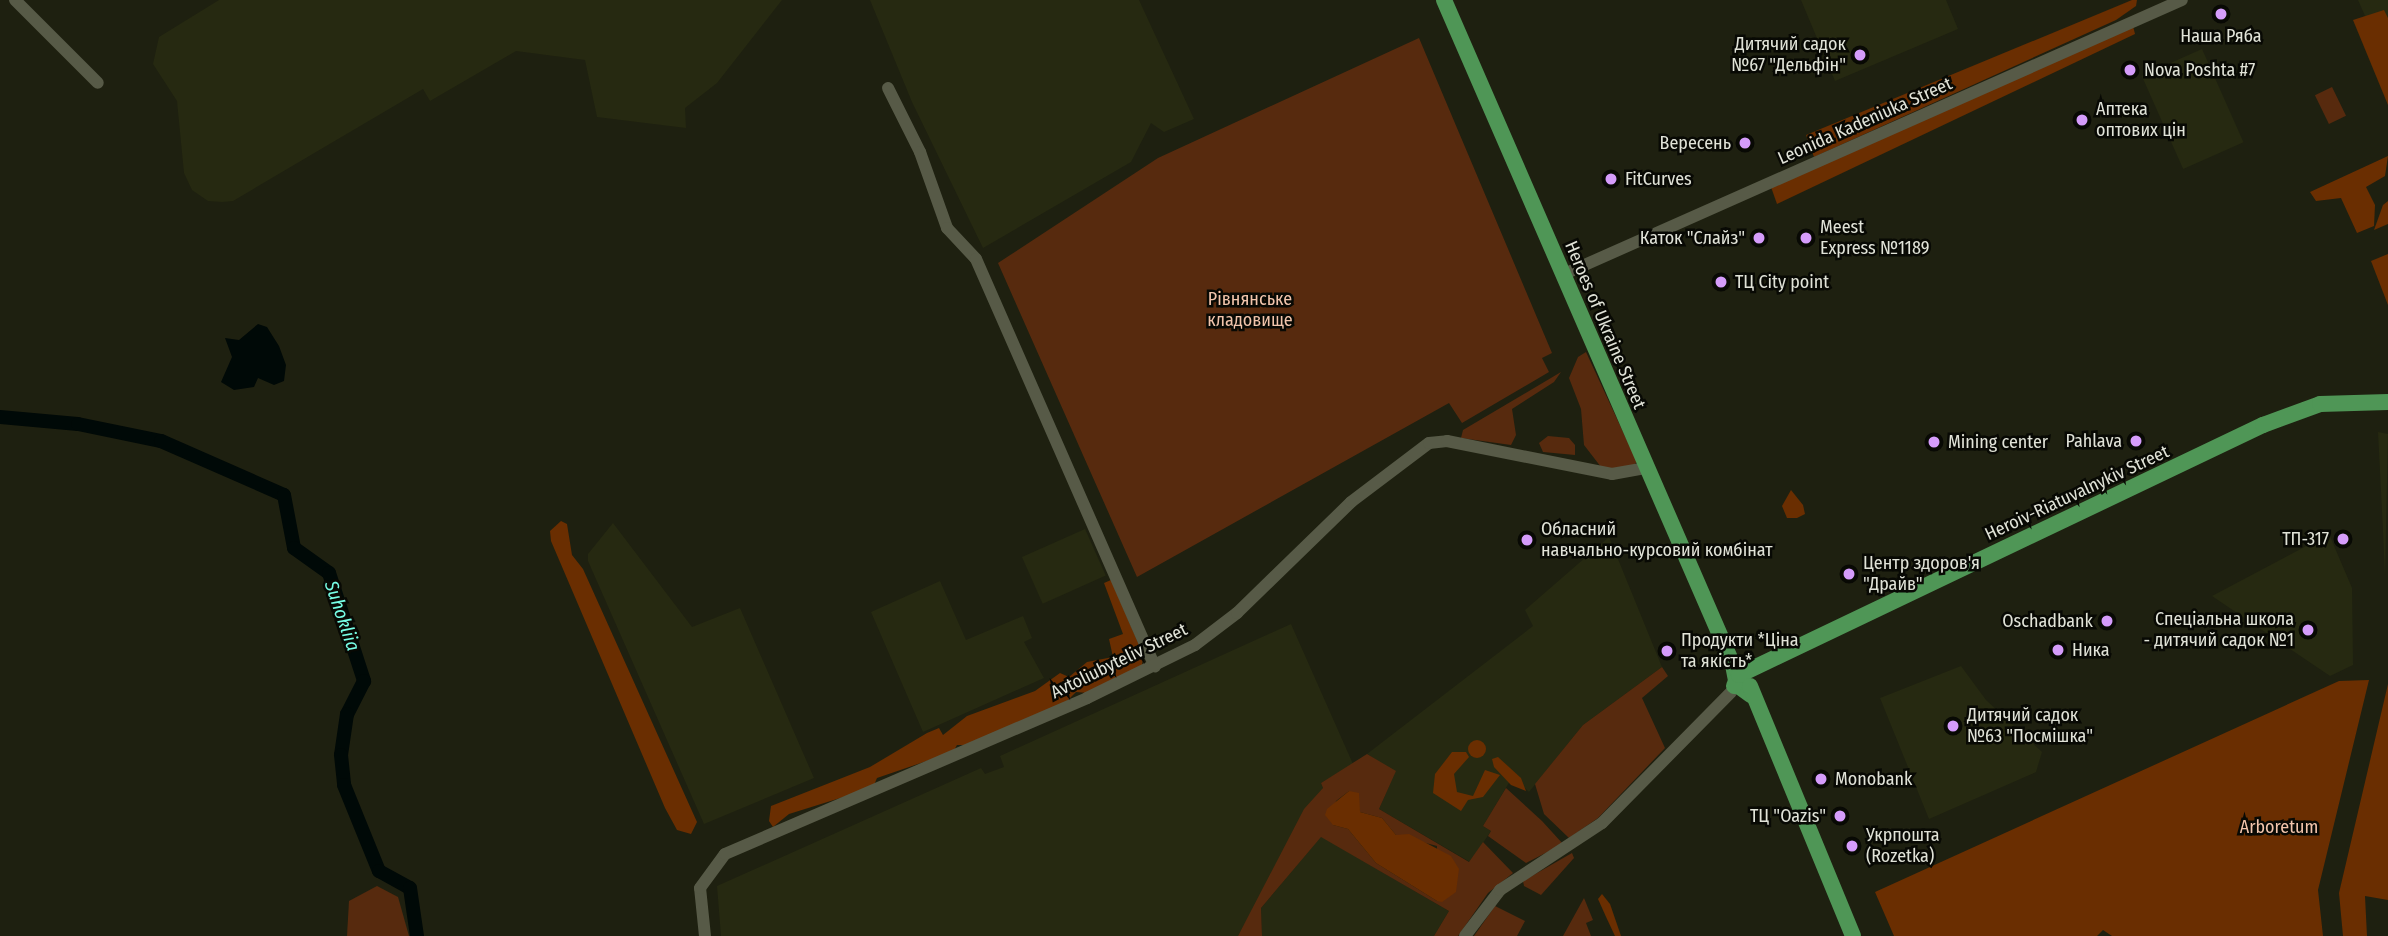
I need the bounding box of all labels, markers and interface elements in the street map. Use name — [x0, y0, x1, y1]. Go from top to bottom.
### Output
marker: Наша Ряба — [2213, 6, 2229, 22]
place label: Наша Ряба — [2180, 25, 2262, 47]
place label: Дитячий садок №67 "Дельфін" — [1731, 34, 1846, 76]
marker: Дитячий садок №67 "Дельфін" — [1852, 47, 1868, 63]
place label: Nova Poshta #7 — [2144, 59, 2255, 81]
marker: Nova Poshta #7 — [2122, 62, 2138, 78]
street label: Leonida Kadeniuka Street — [1775, 73, 1955, 169]
place label: Аптека оптових цін — [2096, 99, 2186, 142]
marker: Аптека оптових цін — [2074, 112, 2090, 128]
place label: Вересень — [1660, 132, 1731, 154]
marker: Вересень — [1737, 135, 1753, 151]
place label: FitCurves — [1625, 168, 1692, 190]
marker: FitCurves — [1603, 171, 1619, 187]
place label: Meest Express №1189 — [1820, 217, 1929, 260]
place label: Каток "Слайз" — [1640, 227, 1745, 249]
marker: Каток "Слайз" — [1751, 230, 1767, 246]
marker: Meest Express №1189 — [1798, 230, 1814, 246]
street label: Heroes of Ukraine Street — [1560, 238, 1650, 412]
place label: ТЦ City point — [1735, 271, 1829, 293]
marker: ТЦ City point — [1713, 274, 1729, 290]
park label: Рівнянське кладовище — [1207, 289, 1293, 332]
place label: Pahlava — [2065, 430, 2122, 452]
place label: Mining center — [1948, 431, 2048, 453]
marker: Pahlava — [2128, 433, 2144, 449]
marker: Mining center — [1926, 434, 1942, 450]
street label: Heroiv-Riatuvalnykiv Street — [1982, 441, 2172, 545]
place label: Обласний навчально-курсовий комбінат — [1541, 519, 1773, 562]
place label: ТП-317 — [2282, 528, 2329, 550]
marker: ТП-317 — [2335, 531, 2351, 547]
marker: Обласний навчально-курсовий комбінат — [1519, 532, 1535, 548]
place label: Центр здоров'я "Драйв" — [1863, 553, 1980, 596]
marker: Центр здоров'я "Драйв" — [1841, 566, 1857, 582]
water label: Suhokliia — [319, 578, 365, 654]
place label: Спеціальна школа - дитячий садок №1 — [2143, 609, 2294, 652]
place label: Oschadbank — [2002, 610, 2093, 632]
marker: Oschadbank — [2099, 613, 2115, 629]
street label: Avtoliubyteliv Street — [1047, 619, 1191, 703]
marker: Спеціальна школа - дитячий садок №1 — [2300, 622, 2316, 638]
place label: Продукти *Ціна та якість* — [1681, 630, 1799, 672]
place label: Ника — [2072, 639, 2110, 661]
marker: Ника — [2050, 642, 2066, 658]
marker: Продукти *Ціна та якість* — [1659, 643, 1675, 659]
place label: Дитячий садок №63 "Посмішка" — [1967, 705, 2093, 748]
marker: Дитячий садок №63 "Посмішка" — [1945, 718, 1961, 734]
place label: Monobank — [1835, 768, 1912, 790]
marker: Monobank — [1813, 771, 1829, 787]
place label: ТЦ "Oazis" — [1750, 805, 1826, 827]
marker: ТЦ "Oazis" — [1832, 808, 1848, 824]
park label: Arboretum — [2240, 816, 2318, 838]
place label: Укрпошта (Rozetka) — [1866, 825, 1940, 868]
marker: Укрпошта (Rozetka) — [1844, 838, 1860, 854]

